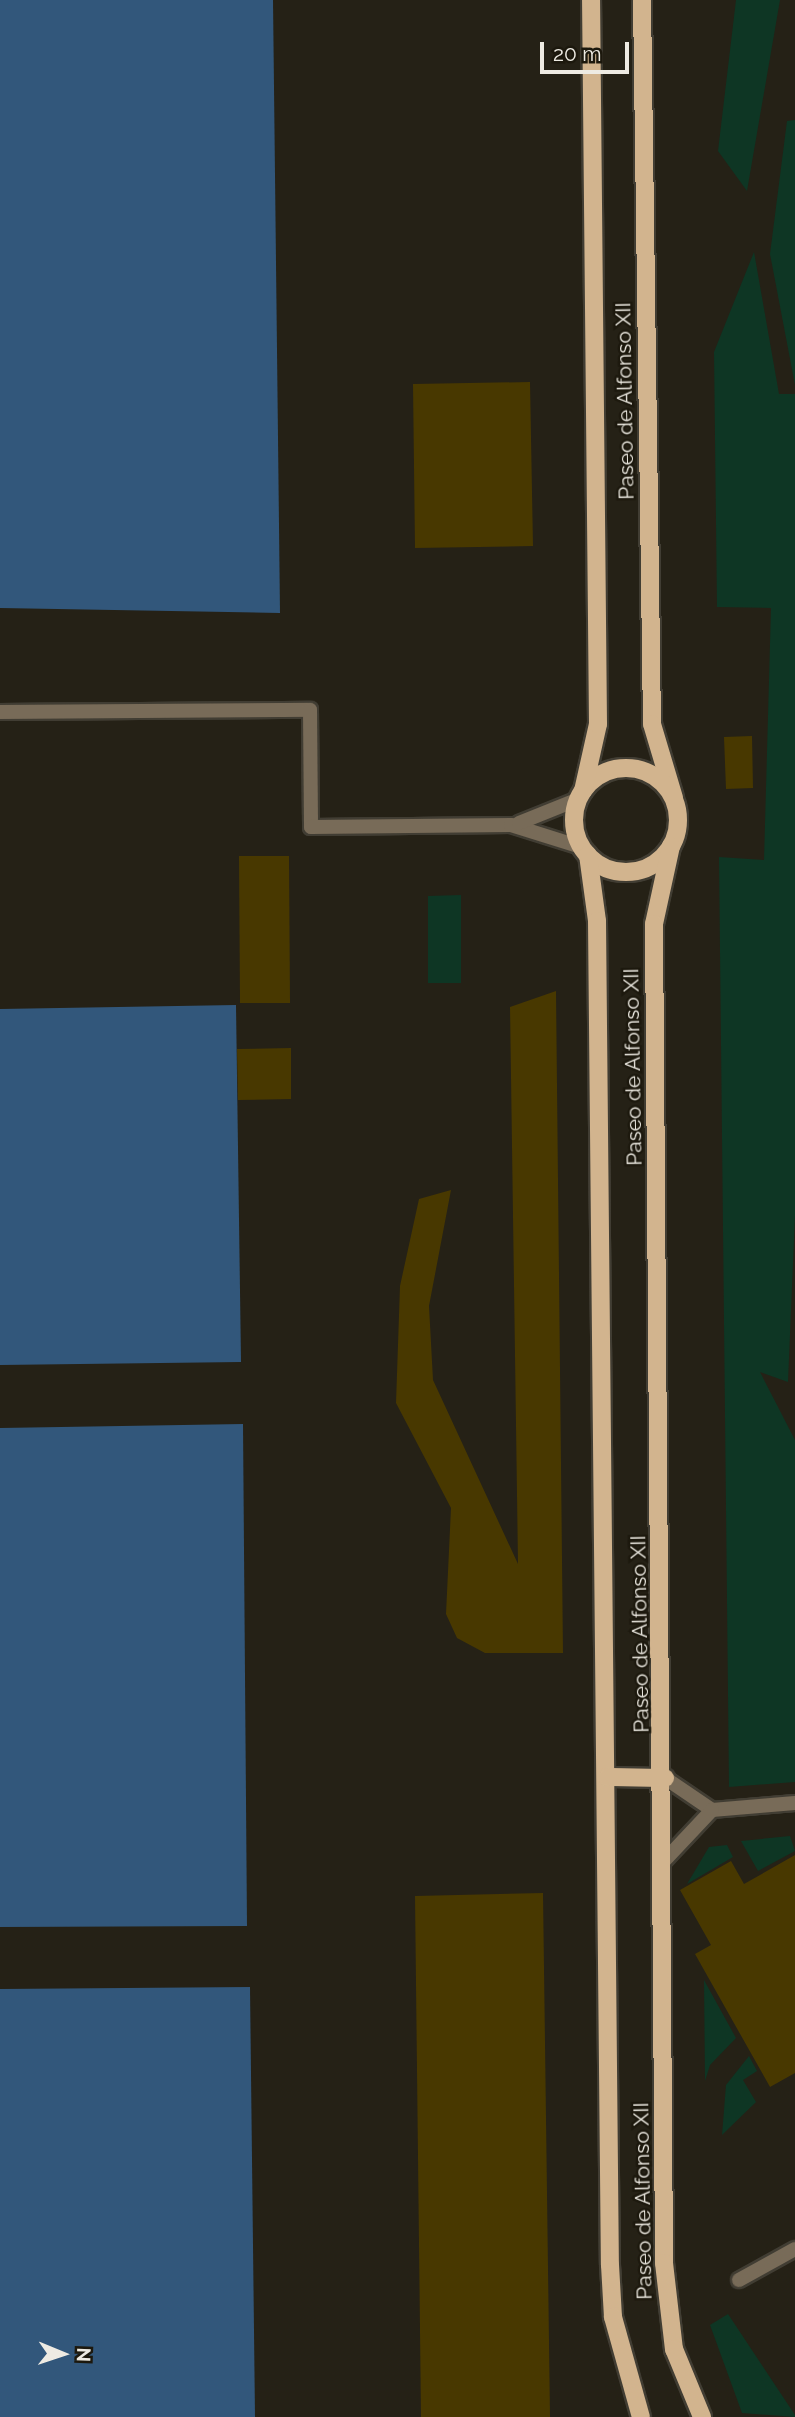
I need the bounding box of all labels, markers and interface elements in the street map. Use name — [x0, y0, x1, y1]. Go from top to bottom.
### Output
scale bar — [543, 28, 632, 72]
text: 20 m — [553, 41, 601, 66]
street label: Paseo de Alfonso XII — [611, 302, 639, 500]
street label: Paseo de Alfonso XII — [619, 968, 647, 1166]
street label: Paseo de Alfonso XII — [626, 1535, 654, 1733]
street label: Paseo de Alfonso XII — [629, 2102, 657, 2300]
north arrow — [28, 2319, 98, 2389]
text: N — [73, 2347, 95, 2362]

